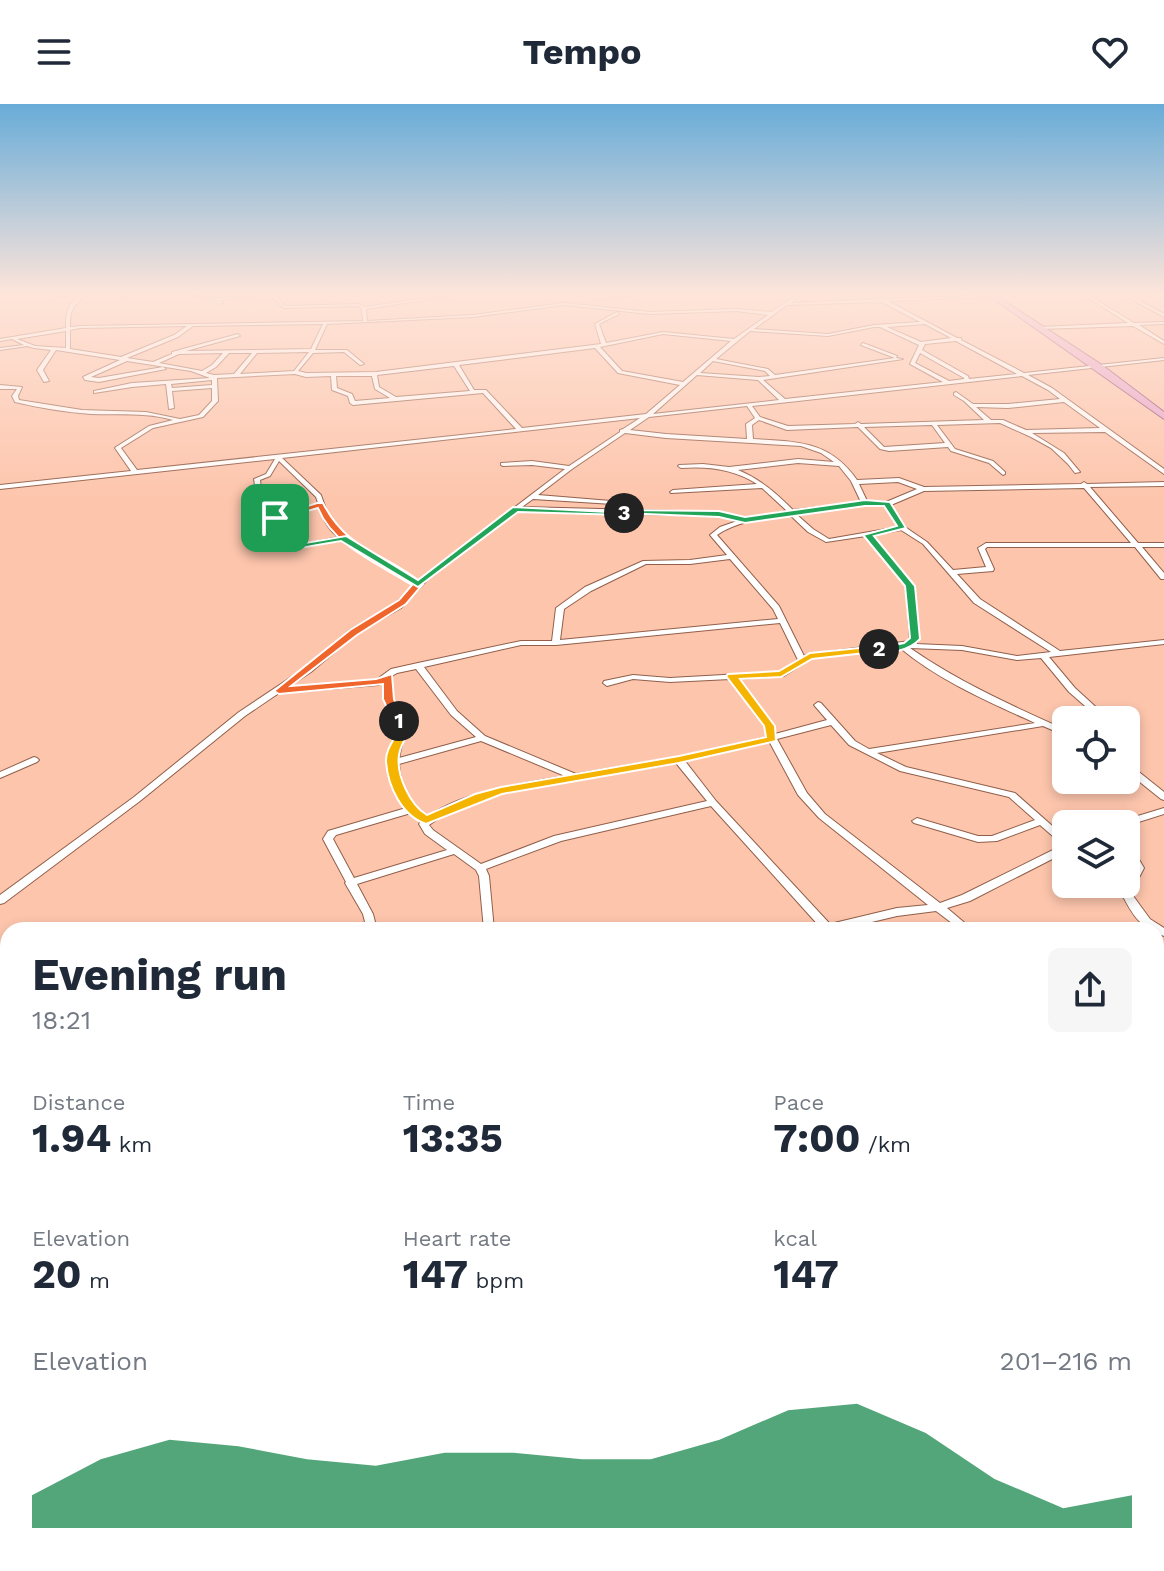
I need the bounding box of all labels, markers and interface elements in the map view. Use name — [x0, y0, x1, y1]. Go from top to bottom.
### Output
icon: menu — [32, 30, 76, 74]
icon: heart — [1088, 30, 1132, 74]
text: Tempo — [522, 31, 642, 73]
pin — [241, 484, 309, 552]
pin: 3 — [604, 493, 644, 533]
icon: arrive — [253, 496, 297, 540]
text: 3 — [617, 500, 631, 525]
pin: 2 — [859, 629, 899, 669]
text: 2 — [872, 636, 886, 661]
pin: 1 — [379, 701, 419, 741]
map controls — [1052, 706, 1140, 898]
button: locate — [1052, 706, 1140, 794]
text: 1 — [394, 708, 404, 733]
button: layers — [1052, 810, 1140, 898]
button: share — [1048, 948, 1132, 1032]
text: Evening run — [32, 949, 287, 1001]
text: 18:21 — [32, 1005, 91, 1035]
text: Distance — [32, 1090, 126, 1115]
text: Time — [403, 1090, 455, 1115]
text: Pace — [773, 1090, 824, 1115]
text: 1.94 — [32, 1115, 111, 1162]
text: 13:35 — [403, 1115, 503, 1162]
text: 7:00 — [773, 1115, 861, 1162]
text: km — [111, 1132, 152, 1157]
text: /km — [861, 1132, 911, 1157]
text: Elevation — [32, 1226, 130, 1251]
text: Heart rate — [403, 1226, 511, 1251]
text: kcal — [773, 1226, 817, 1251]
text: 20 — [32, 1251, 82, 1298]
text: 147 — [403, 1251, 468, 1298]
text: 147 — [773, 1251, 839, 1298]
text: m — [82, 1268, 110, 1293]
text: bpm — [468, 1268, 524, 1293]
text: Elevation — [32, 1346, 148, 1376]
text: 201–216 m — [1000, 1346, 1132, 1376]

